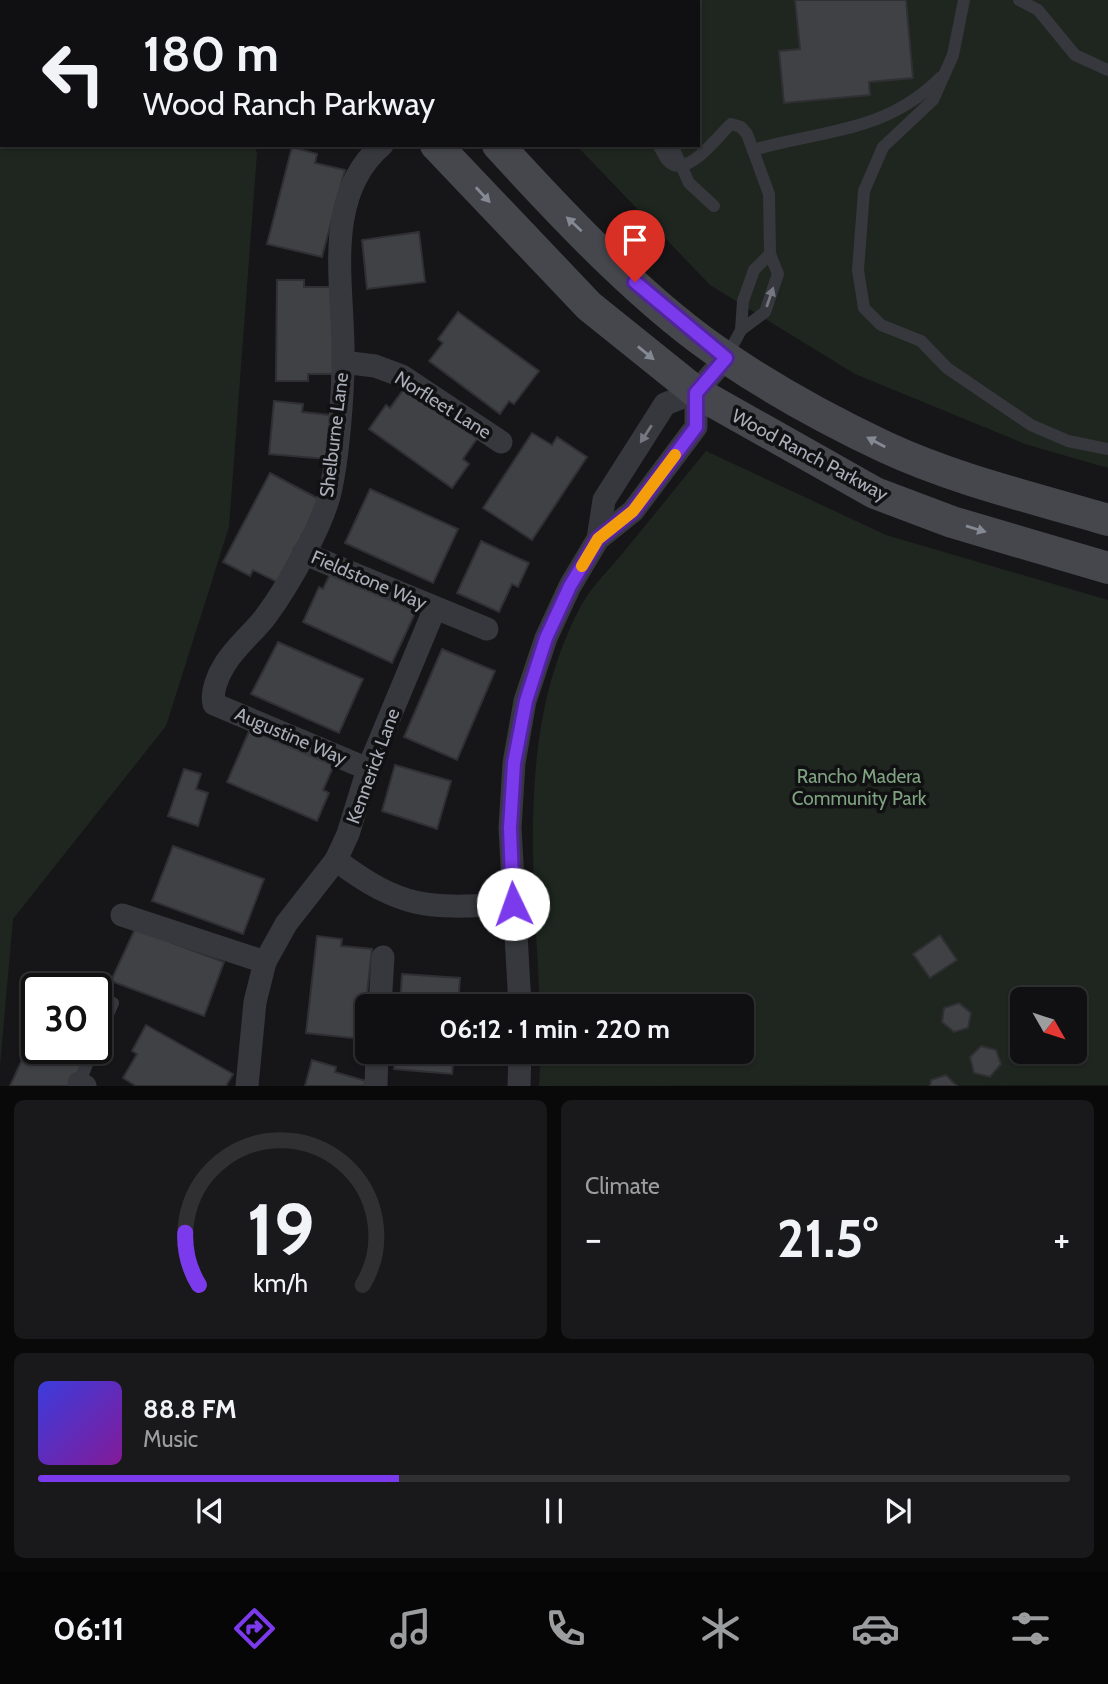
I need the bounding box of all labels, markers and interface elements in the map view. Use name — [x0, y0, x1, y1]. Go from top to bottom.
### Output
text: 180 m — [143, 24, 279, 83]
icon: left — [28, 28, 119, 119]
text: Wood Ranch Parkway — [143, 84, 435, 123]
one-way arrow — [475, 186, 491, 203]
pin — [605, 210, 665, 282]
one-way arrow — [566, 216, 583, 233]
icon: arrive — [616, 221, 654, 259]
one-way arrow — [765, 286, 776, 307]
one-way arrow — [637, 345, 655, 360]
street label: Norfleet Lane — [391, 366, 496, 444]
street label: Shelburne Lane — [315, 371, 353, 499]
street label: Wood Ranch Parkway — [728, 404, 892, 506]
one-way arrow — [640, 424, 653, 443]
one-way arrow — [866, 437, 886, 449]
one-way arrow — [966, 525, 987, 535]
street label: Fieldstone Way — [308, 545, 431, 615]
street label: Augustine Way — [232, 702, 351, 770]
street label: Kennerick Lane — [341, 705, 405, 827]
park label: Rancho Madera Community Park — [792, 765, 927, 810]
position arrow — [476, 867, 550, 941]
speed limit sign: 30 — [21, 973, 112, 1064]
north arrow — [1010, 987, 1087, 1064]
map controls — [1010, 987, 1087, 1064]
text: 06:12 · 1 min · 220 m — [439, 1013, 670, 1045]
text: Climate — [585, 1172, 660, 1200]
text: 19 — [247, 1186, 314, 1274]
text: 21.5° — [777, 1207, 878, 1270]
text: − — [585, 1215, 602, 1262]
text: + — [1053, 1215, 1070, 1262]
text: km/h — [253, 1268, 308, 1298]
text: 88.8 FM — [143, 1393, 237, 1425]
text: Music — [143, 1425, 198, 1453]
icon: previous — [191, 1492, 229, 1530]
icon: pause — [535, 1492, 573, 1530]
icon: next — [879, 1492, 917, 1530]
icon: directions — [230, 1604, 279, 1653]
icon: music — [386, 1604, 435, 1653]
icon: phone — [541, 1604, 590, 1653]
icon: climate — [696, 1604, 745, 1653]
icon: car — [851, 1604, 900, 1653]
icon: filters — [1006, 1604, 1055, 1653]
text: 06:11 — [53, 1609, 124, 1648]

